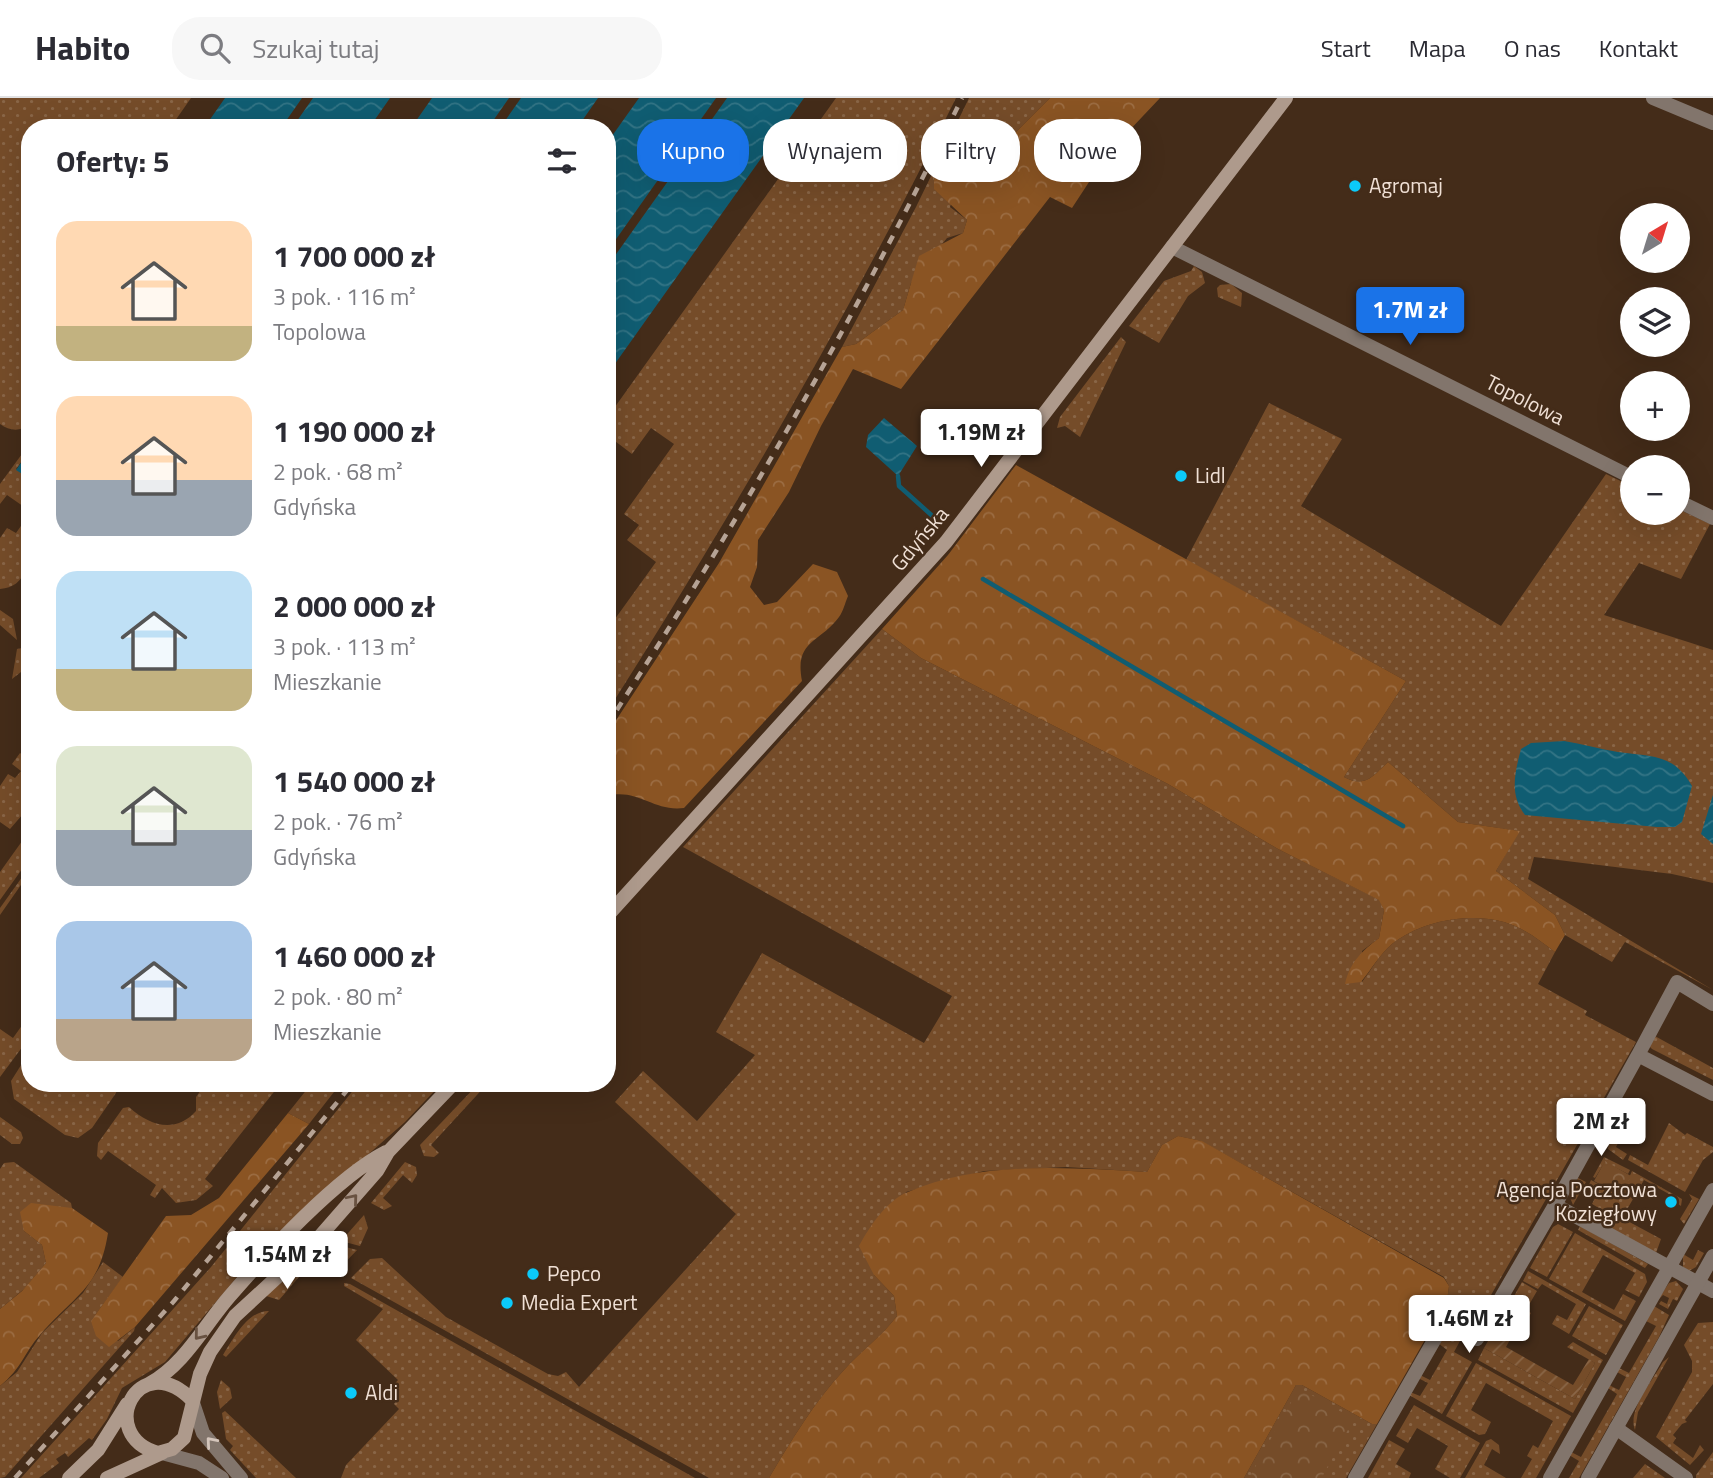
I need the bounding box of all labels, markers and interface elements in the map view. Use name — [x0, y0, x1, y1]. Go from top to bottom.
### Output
search box — [172, 17, 662, 80]
text: Habito — [35, 23, 130, 73]
icon: search — [196, 29, 234, 67]
text: Szukaj tutaj — [252, 29, 380, 68]
text: Start — [1321, 30, 1371, 66]
text: Mapa — [1409, 30, 1466, 66]
text: O nas — [1504, 30, 1561, 66]
text: Kontakt — [1599, 30, 1678, 66]
chip: Kupno — [637, 119, 749, 182]
chip: Wynajem — [763, 119, 907, 182]
chip: Filtry — [921, 119, 1020, 182]
chip: Nowe — [1034, 119, 1141, 182]
text: Oferty: 5 — [56, 138, 170, 184]
icon: filters — [543, 142, 581, 180]
place label: Agromaj — [1369, 169, 1443, 201]
marker: Agromaj — [1347, 178, 1363, 194]
north arrow — [1620, 203, 1690, 273]
map controls — [1620, 203, 1690, 525]
text: 1 700 000 zł — [273, 233, 435, 279]
icon: home — [112, 249, 196, 333]
text: 3 pok. · 116 m² — [273, 279, 416, 314]
button: layers — [1620, 287, 1690, 357]
pin: 1.7M zł — [1345, 288, 1475, 347]
text: 1.7M zł — [1372, 292, 1448, 327]
text: Topolowa — [273, 314, 366, 349]
street label: Topolowa — [1480, 366, 1571, 433]
button: + — [1620, 371, 1690, 441]
text: 1 190 000 zł — [273, 408, 435, 454]
pin: 1.19M zł — [909, 410, 1053, 469]
text: 1.19M zł — [937, 414, 1025, 449]
icon: home — [112, 424, 196, 508]
text: 2 pok. · 68 m² — [273, 454, 403, 489]
button: − — [1620, 455, 1690, 525]
place label: Lidl — [1195, 459, 1226, 491]
marker: Lidl — [1173, 468, 1189, 484]
text: Gdyńska — [273, 489, 356, 524]
street label: Gdyńska — [883, 499, 956, 578]
text: 2 000 000 zł — [273, 583, 435, 629]
icon: home — [112, 599, 196, 683]
text: 3 pok. · 113 m² — [273, 629, 416, 664]
text: Mieszkanie — [273, 664, 382, 699]
text: 1 540 000 zł — [273, 758, 435, 804]
icon: home — [112, 774, 196, 858]
text: 2 pok. · 76 m² — [273, 804, 403, 839]
text: Gdyńska — [273, 839, 356, 874]
text: 1 460 000 zł — [273, 933, 435, 979]
icon: home — [112, 949, 196, 1033]
text: 2 pok. · 80 m² — [273, 979, 403, 1014]
text: Mieszkanie — [273, 1014, 382, 1049]
pin: 2M zł — [1552, 1098, 1650, 1158]
text: 2M zł — [1573, 1103, 1629, 1138]
place label: Agencja Pocztowa Koziegłowy — [1496, 1173, 1657, 1229]
one-way arrow — [345, 1194, 357, 1207]
marker: Agencja Pocztowa Koziegłowy — [1663, 1194, 1679, 1210]
pin: 1.54M zł — [215, 1232, 359, 1291]
text: 1.54M zł — [243, 1236, 331, 1271]
place label: Pepco — [547, 1257, 601, 1289]
marker: Pepco — [525, 1266, 541, 1282]
place label: Media Expert — [521, 1286, 638, 1318]
marker: Media Expert — [499, 1295, 515, 1311]
pin: 1.46M zł — [1397, 1296, 1541, 1355]
text: 1.46M zł — [1425, 1300, 1513, 1335]
one-way arrow — [195, 1326, 207, 1339]
place label: Aldi — [365, 1376, 398, 1408]
marker: Aldi — [343, 1385, 359, 1401]
one-way arrow — [207, 1437, 219, 1450]

